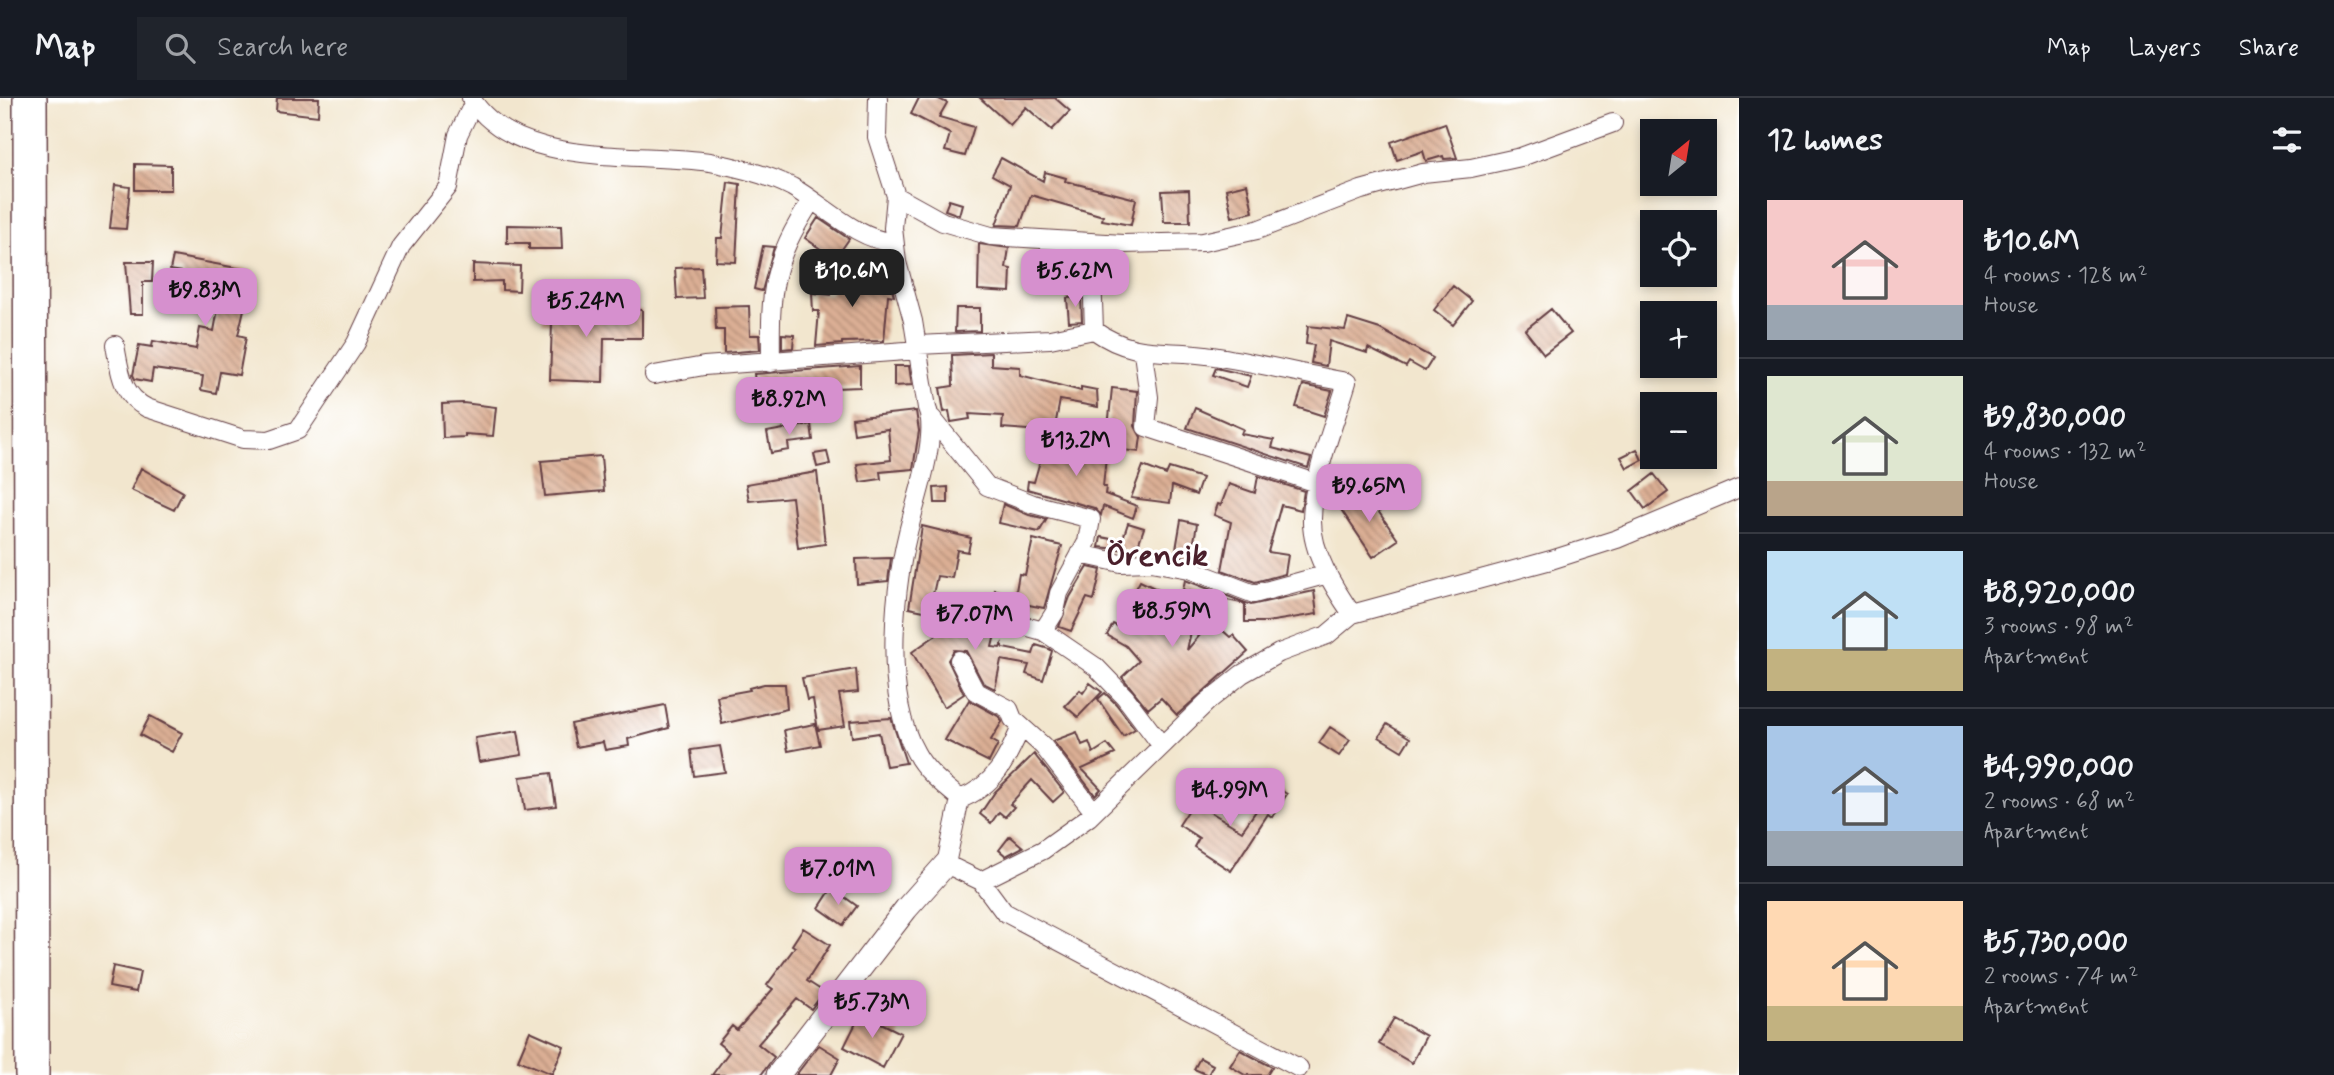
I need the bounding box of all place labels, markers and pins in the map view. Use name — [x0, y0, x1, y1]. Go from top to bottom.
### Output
pin: ₺10.6M — [795, 250, 909, 309]
pin: ₺5.62M — [1018, 250, 1132, 309]
pin: ₺9.83M — [148, 268, 262, 328]
pin: ₺5.24M — [529, 280, 643, 339]
pin: ₺8.92M — [732, 378, 846, 437]
pin: ₺13.2M — [1019, 418, 1133, 478]
pin: ₺9.65M — [1312, 464, 1426, 524]
pin: ₺8.59M — [1115, 589, 1229, 649]
pin: ₺7.07M — [918, 592, 1032, 652]
pin: ₺4.99M — [1173, 768, 1287, 828]
pin: ₺7.01M — [781, 848, 895, 907]
pin: ₺5.73M — [815, 981, 929, 1040]

